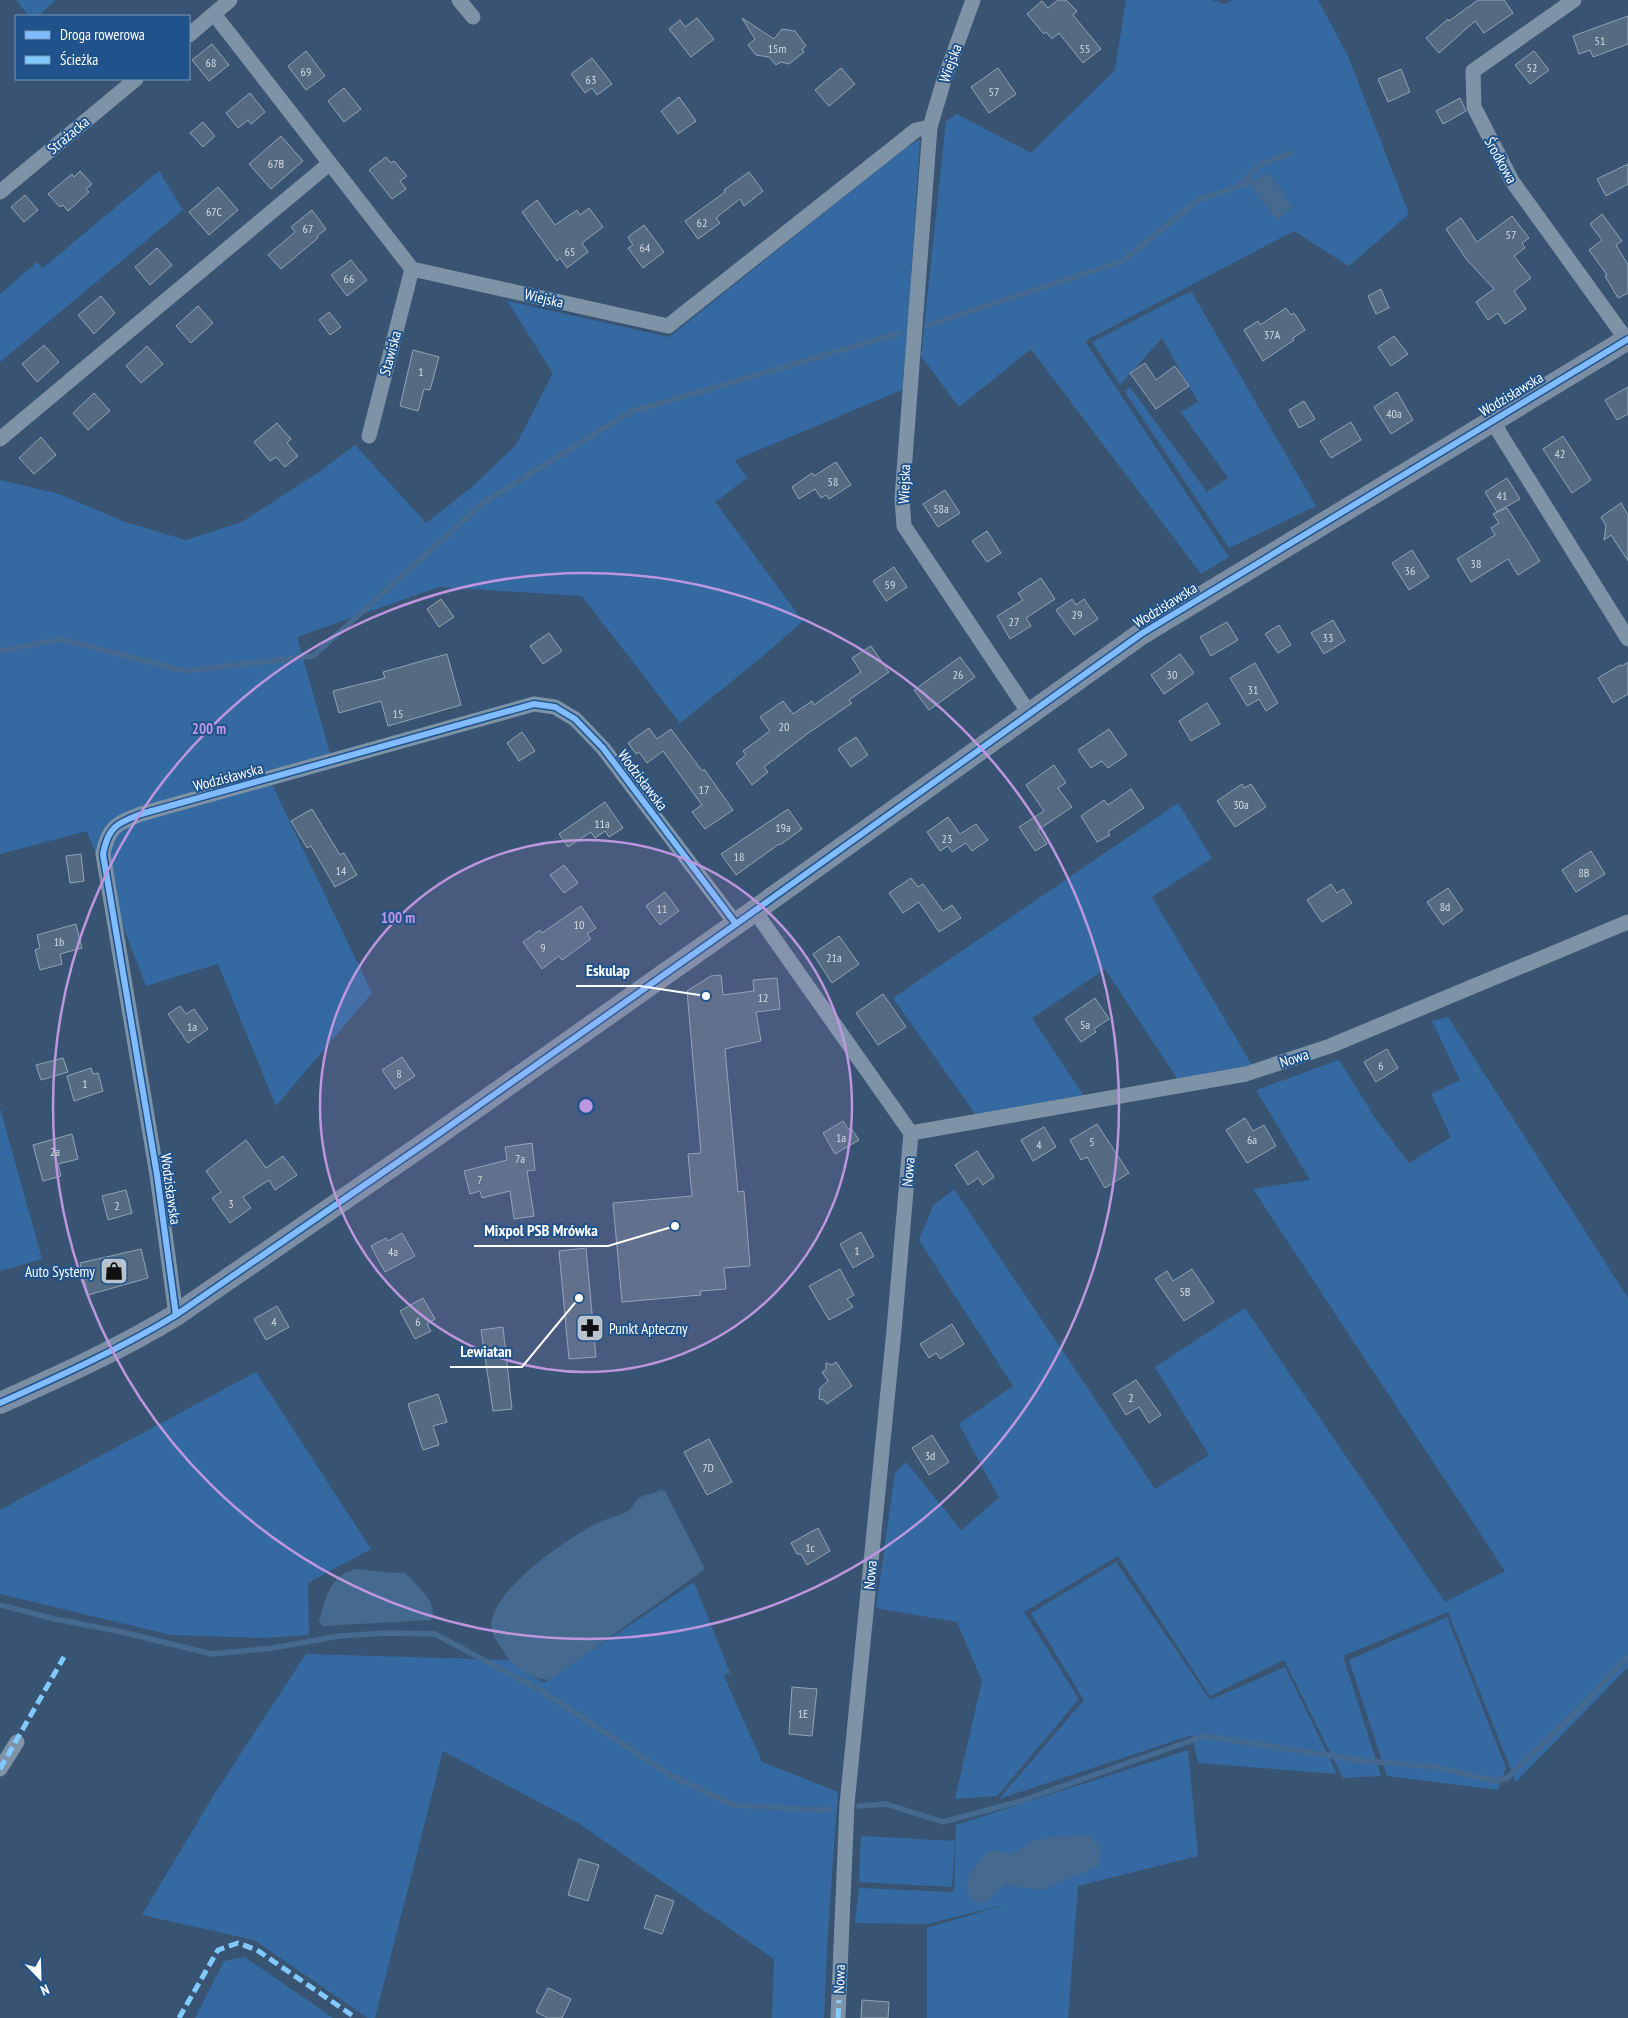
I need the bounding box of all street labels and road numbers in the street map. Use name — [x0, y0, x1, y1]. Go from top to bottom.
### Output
street label: Wiejska — [934, 41, 966, 85]
street label: Strażacka — [43, 112, 93, 158]
street label: Środkowa — [1480, 133, 1522, 187]
street label: Wiejska — [523, 284, 565, 312]
street label: Stawiska — [375, 329, 405, 377]
street label: Wodzisławska — [1475, 367, 1547, 421]
street label: Wiejska — [894, 464, 914, 504]
street label: Wodzisławska — [1130, 578, 1200, 632]
street label: Wodzisławska — [614, 746, 672, 814]
street label: Wodzisławska — [191, 759, 265, 795]
street label: Nowa — [1277, 1044, 1311, 1072]
street label: Wodzisławska — [157, 1152, 185, 1226]
street label: Nowa — [897, 1157, 919, 1187]
street label: Nowa — [859, 1559, 881, 1591]
street label: Nowa — [829, 1964, 849, 1994]

